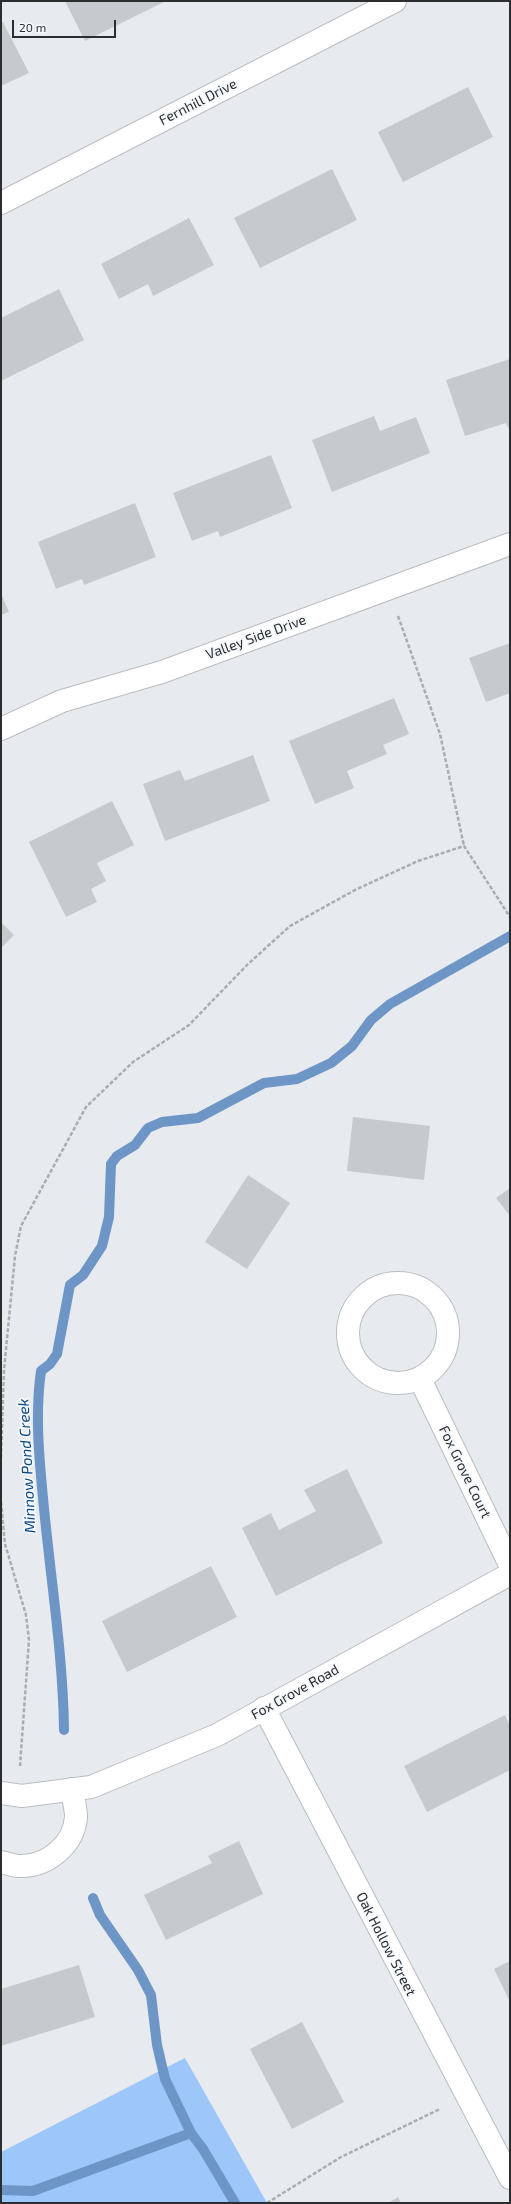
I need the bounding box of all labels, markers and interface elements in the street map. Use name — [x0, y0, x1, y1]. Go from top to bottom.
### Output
scale bar — [14, 12, 118, 38]
text: 20 m — [19, 20, 46, 34]
street label: Fernhill Drive — [156, 75, 240, 129]
street label: Valley Side Drive — [204, 611, 308, 663]
water label: Minnow Pond Creek — [14, 1398, 40, 1534]
street label: Fox Grove Court — [435, 1423, 495, 1521]
street label: Fox Grove Road — [248, 1661, 342, 1723]
street label: Oak Hollow Street — [353, 1889, 419, 1999]

